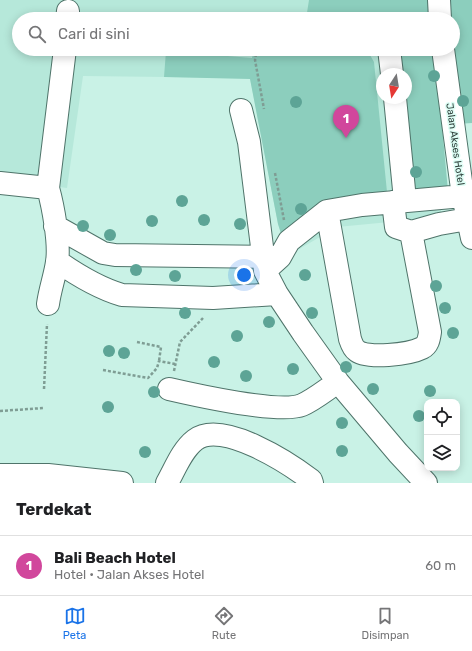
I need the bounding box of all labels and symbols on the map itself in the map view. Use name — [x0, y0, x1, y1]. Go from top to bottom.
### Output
north arrow — [376, 68, 412, 104]
street label: Jalan Akses Hotel — [443, 102, 467, 186]
pin: 1 — [333, 105, 359, 138]
your location — [234, 265, 254, 285]

